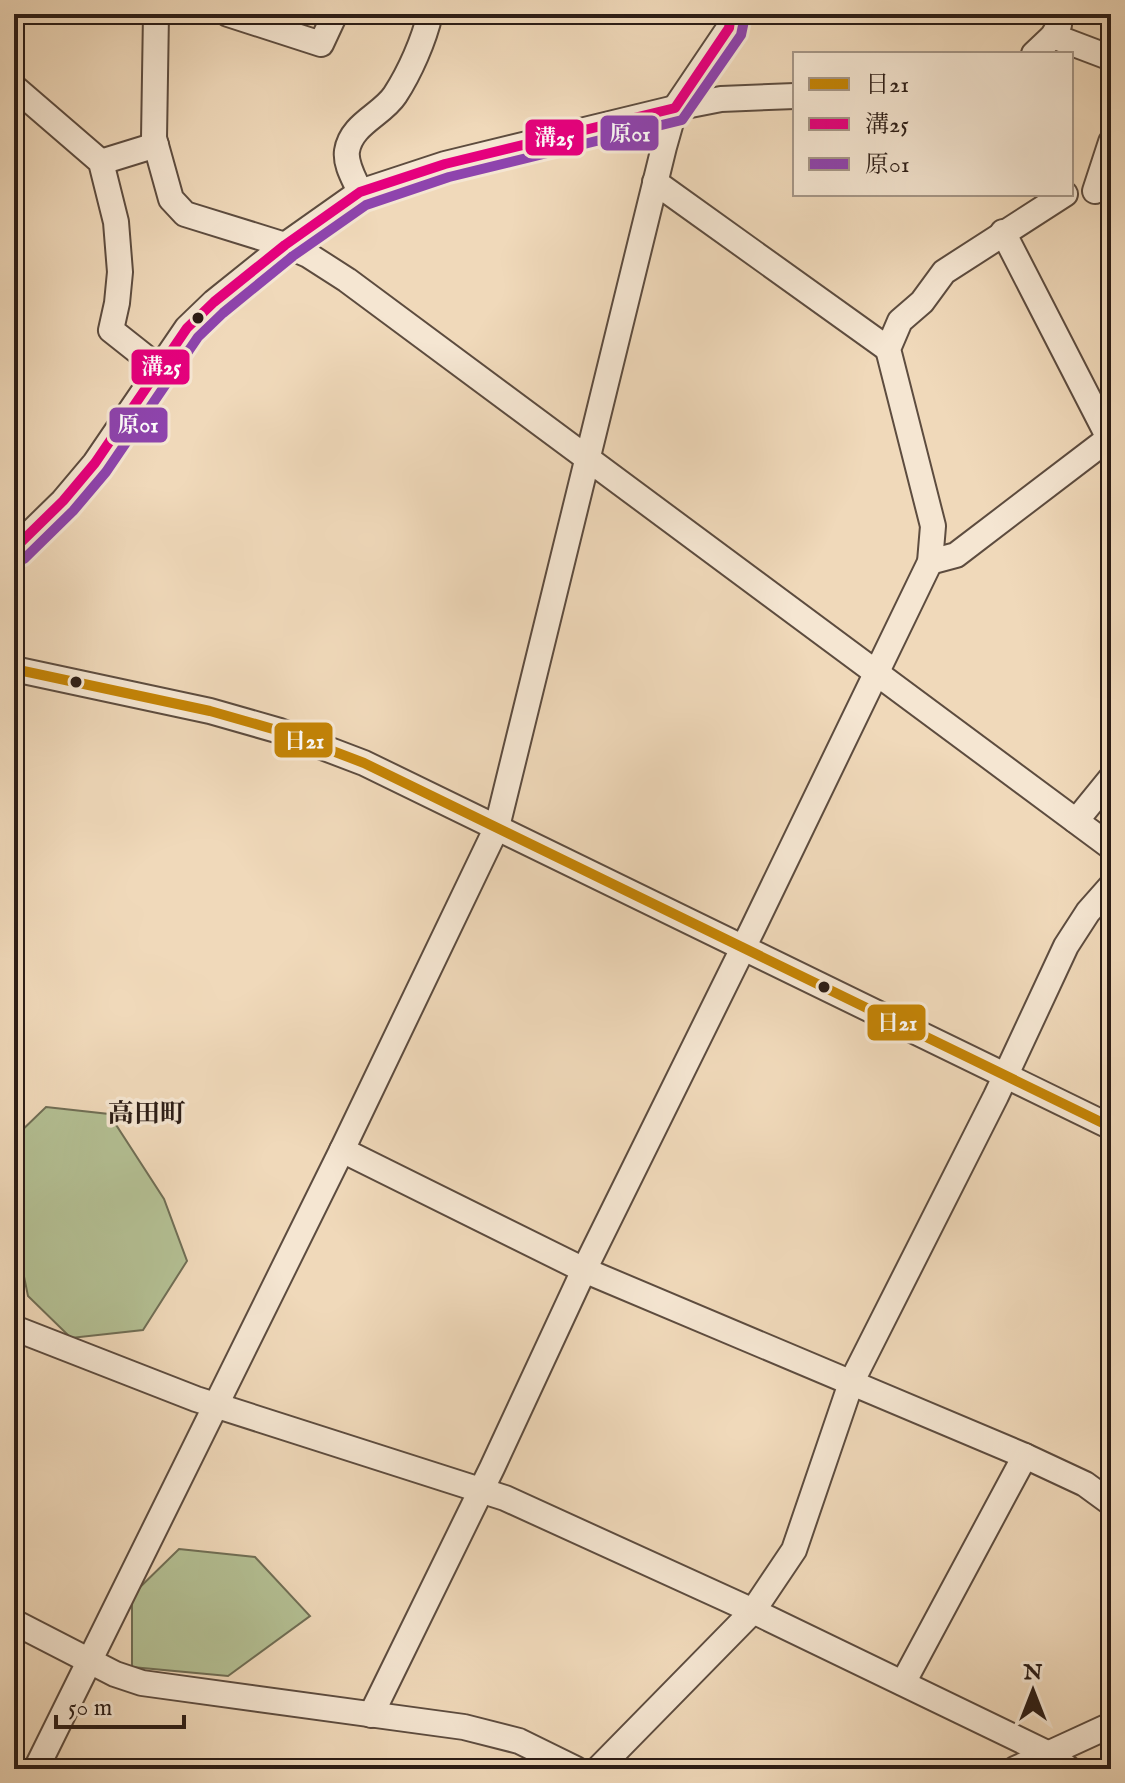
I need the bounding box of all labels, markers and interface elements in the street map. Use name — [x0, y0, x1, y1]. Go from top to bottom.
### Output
legend — [793, 52, 1073, 196]
text: 日21 — [865, 70, 909, 101]
text: 溝25 — [865, 110, 909, 141]
line badge: 原01 — [599, 114, 660, 152]
line badge: 溝25 — [524, 118, 585, 157]
text: 原01 — [610, 121, 650, 149]
text: 溝25 — [534, 125, 574, 153]
text: 原01 — [865, 150, 910, 181]
unlabelled marker — [190, 310, 206, 326]
line badge: 溝25 — [130, 348, 191, 386]
text: 溝25 — [141, 354, 181, 382]
line badge: 原01 — [108, 406, 169, 444]
text: 原01 — [118, 412, 158, 440]
unlabelled marker — [68, 674, 84, 690]
line badge: 日21 — [273, 721, 334, 759]
text: 日21 — [284, 728, 324, 756]
unlabelled marker — [816, 979, 832, 995]
line badge: 日21 — [866, 1003, 927, 1042]
text: 日21 — [877, 1010, 917, 1038]
district label: 高田町 — [108, 1098, 186, 1131]
north arrow — [993, 1651, 1073, 1731]
text: N — [1022, 1659, 1043, 1687]
scale bar — [56, 1679, 184, 1729]
text: 50 m — [68, 1693, 112, 1724]

